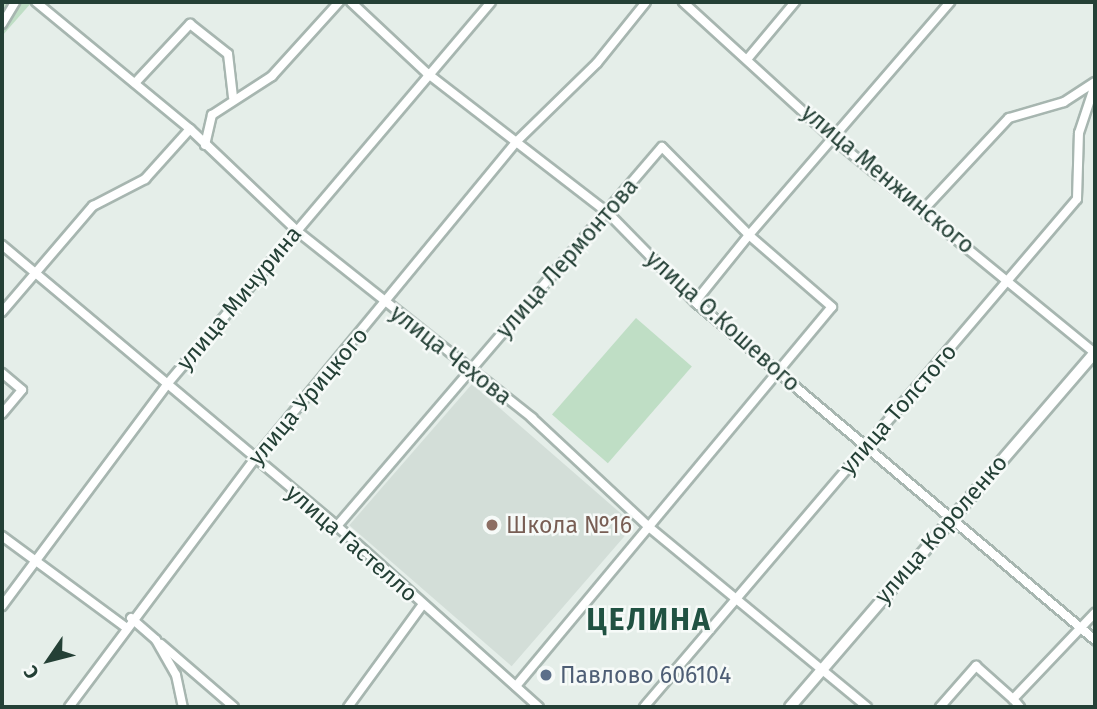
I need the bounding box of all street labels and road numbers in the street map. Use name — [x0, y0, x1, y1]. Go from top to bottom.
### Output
street label: улица Менжинского — [796, 99, 980, 259]
street label: улица Лермонтова — [490, 173, 644, 343]
street label: улица Мичурина — [171, 220, 307, 376]
street label: улица О.Кошевого — [640, 245, 806, 397]
street label: улица Чехова — [385, 299, 517, 411]
street label: улица Урицкого — [242, 321, 374, 471]
street label: улица Толстого — [834, 338, 962, 480]
street label: улица Короленко — [869, 449, 1013, 609]
street label: улица Гастелло — [281, 478, 423, 608]

